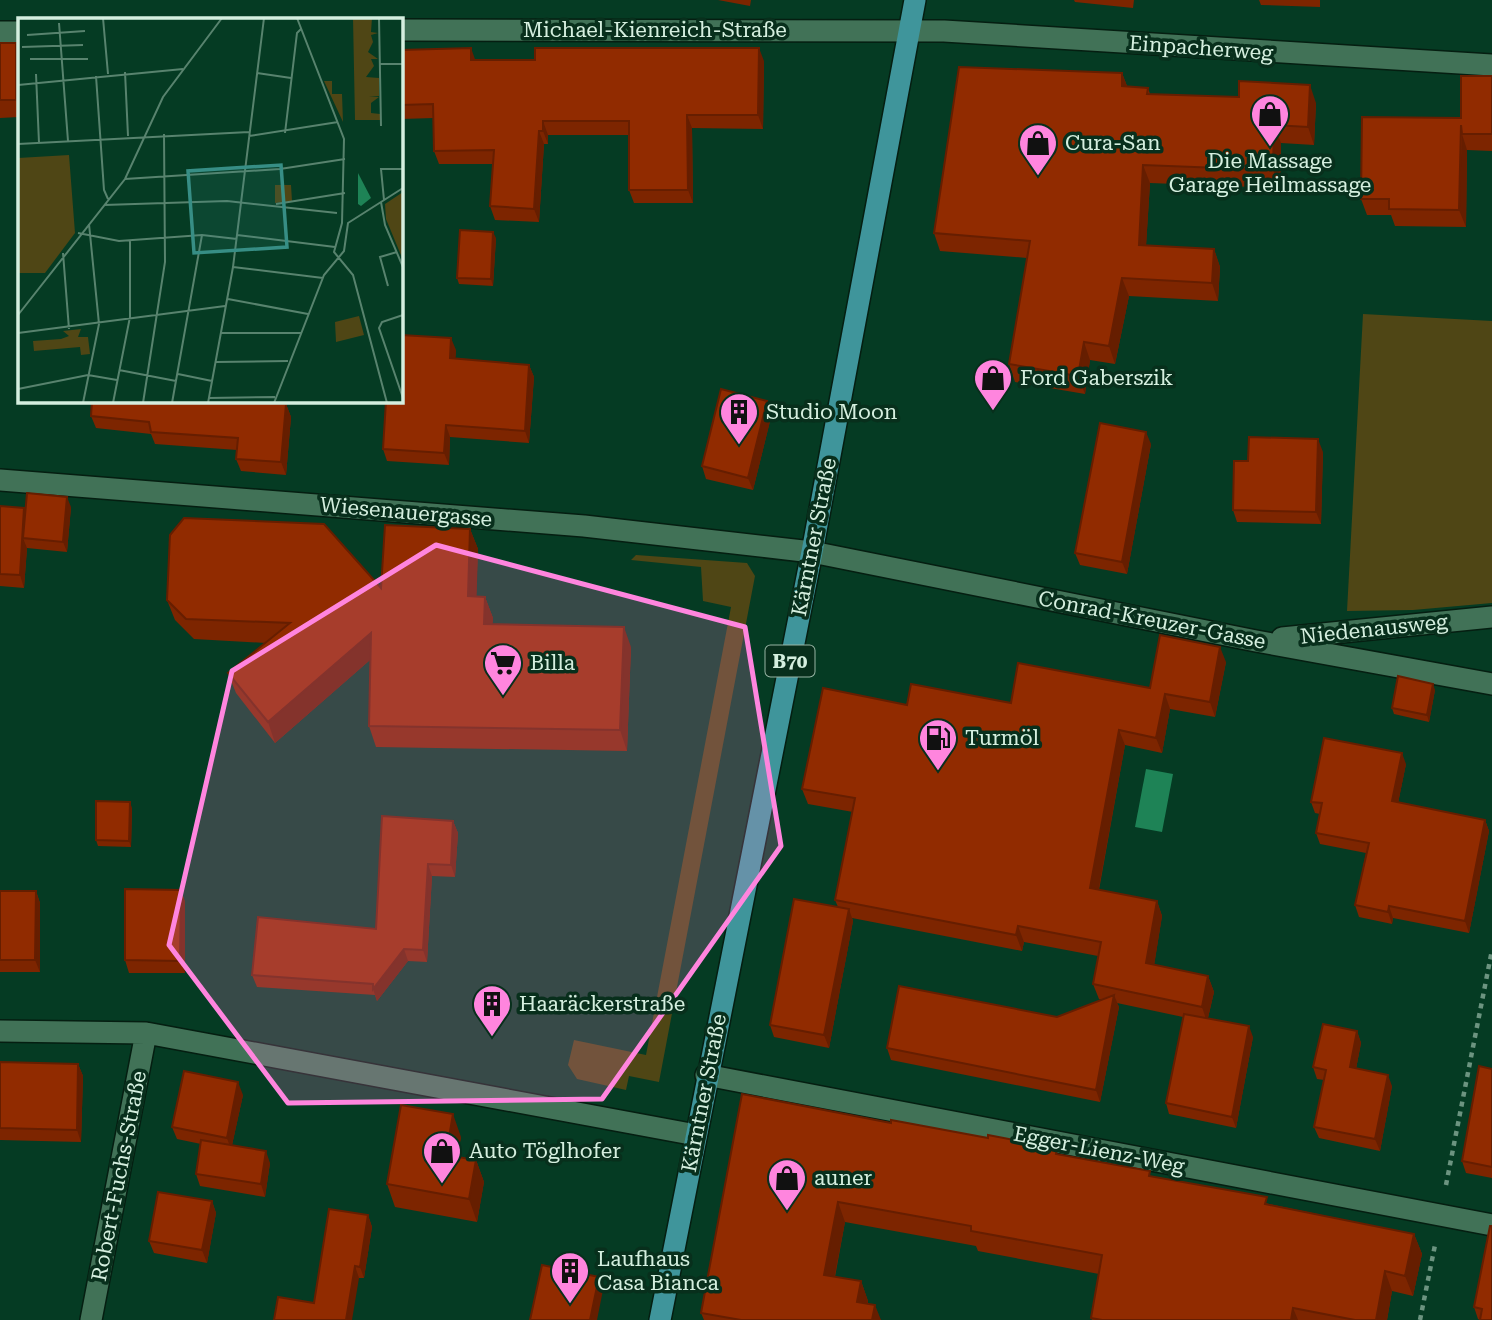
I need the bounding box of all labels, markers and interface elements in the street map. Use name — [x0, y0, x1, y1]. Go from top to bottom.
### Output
inset map — [18, 18, 402, 402]
street label: Michael-Kienreich-Straße — [523, 18, 787, 42]
street label: Einpacherweg — [1128, 31, 1274, 65]
shop icon: Die Massage Garage Heilmassage — [1249, 93, 1291, 148]
shop icon: Cura-San — [1017, 122, 1059, 177]
place label: Cura-San — [1065, 131, 1161, 155]
place label: Die Massage Garage Heilmassage — [1169, 149, 1371, 197]
shop icon: Ford Gaberszik — [972, 357, 1014, 412]
place label: Ford Gaberszik — [1020, 366, 1173, 390]
building icon: Studio Moon — [718, 391, 760, 446]
place label: Studio Moon — [766, 400, 898, 424]
street label: Kärntner Straße — [787, 456, 841, 618]
street label: Wiesenauergasse — [319, 493, 493, 531]
street label: Conrad-Kreuzer-Gasse — [1036, 586, 1268, 654]
street label: Niedenausweg — [1299, 609, 1449, 649]
supermarket icon: Billa — [482, 642, 524, 697]
road number: B70 — [766, 646, 814, 676]
place label: Billa — [530, 651, 576, 675]
fuel station icon: Turmöl — [917, 717, 959, 772]
place label: Turmöl — [965, 726, 1040, 750]
building icon: Haaräckerstraße — [471, 983, 513, 1038]
place label: Haaräckerstraße — [519, 992, 685, 1016]
street label: Kärntner Straße — [677, 1012, 731, 1174]
street label: Robert-Fuchs-Straße — [87, 1069, 151, 1283]
street label: Egger-Lienz-Weg — [1011, 1122, 1187, 1178]
shop icon: Auto Töglhofer — [421, 1130, 463, 1185]
place label: Auto Töglhofer — [469, 1139, 621, 1163]
shop icon: auner — [766, 1157, 808, 1212]
place label: auner — [814, 1166, 872, 1190]
place label: Laufhaus Casa Bianca — [597, 1247, 719, 1295]
building icon: Laufhaus Casa Bianca — [549, 1250, 591, 1305]

